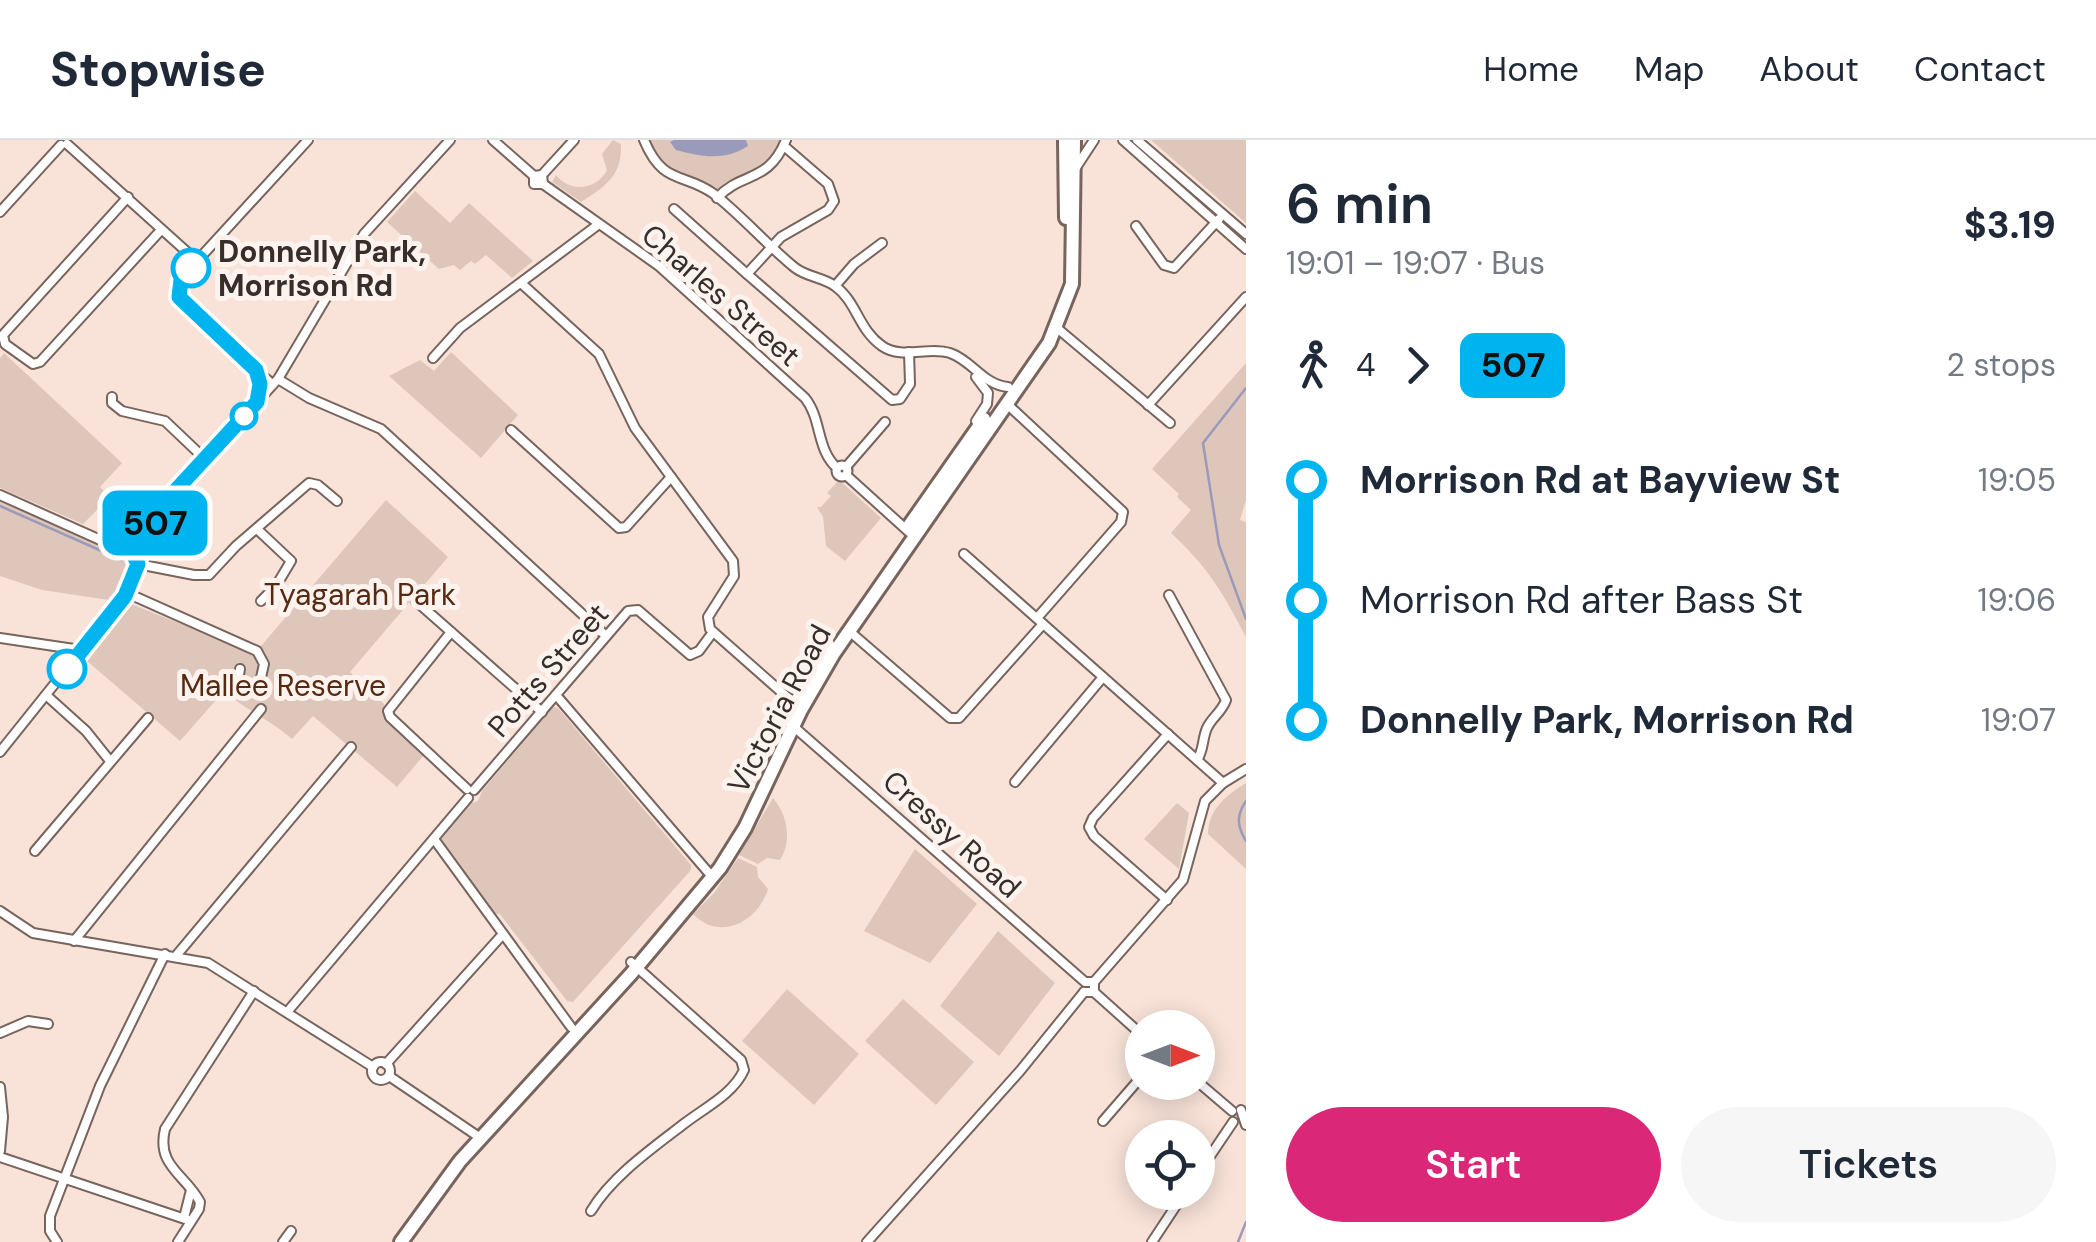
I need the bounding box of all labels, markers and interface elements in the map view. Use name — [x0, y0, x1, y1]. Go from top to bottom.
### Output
text: Stopwise — [50, 38, 266, 101]
text: Home — [1483, 46, 1579, 92]
text: Map — [1634, 46, 1704, 92]
text: About — [1759, 46, 1859, 92]
text: Contact — [1914, 46, 2046, 92]
text: 6 min — [1286, 168, 1433, 240]
text: $3.19 — [1964, 200, 2056, 250]
street label: Charles Street — [633, 215, 809, 375]
place label: Donnelly Park, Morrison Rd — [218, 232, 426, 305]
text: 19:01 – 19:07 · Bus — [1286, 242, 1545, 284]
marker: Donnelly Park, Morrison Rd — [172, 249, 210, 287]
icon: walk — [1286, 338, 1341, 393]
icon: forward — [1390, 338, 1445, 393]
text: 507 — [1480, 342, 1545, 388]
text: 4 — [1356, 344, 1375, 386]
text: 2 stops — [1947, 344, 2056, 386]
unlabelled marker — [231, 403, 257, 429]
text: Morrison Rd at Bayview St — [1360, 455, 1840, 505]
text: 19:05 — [1978, 459, 2056, 501]
line badge: 507 — [98, 490, 212, 556]
text: 507 — [122, 500, 188, 546]
park label: Tyagarah Park — [264, 575, 456, 614]
text: Morrison Rd after Bass St — [1360, 575, 1803, 625]
text: 19:06 — [1977, 579, 2056, 621]
street label: Potts Street — [479, 595, 617, 745]
street label: Victoria Road — [718, 618, 840, 800]
unlabelled marker — [48, 650, 86, 688]
park label: Mallee Reserve — [180, 666, 386, 705]
text: Donnelly Park, Morrison Rd — [1360, 695, 1854, 745]
text: 19:07 — [1981, 699, 2056, 741]
street label: Cressy Road — [875, 762, 1029, 906]
north arrow — [1125, 1010, 1215, 1100]
map controls — [1125, 1010, 1215, 1210]
button: Start — [1286, 1107, 1661, 1222]
button: Tickets — [1681, 1107, 2056, 1222]
button: locate — [1125, 1120, 1215, 1210]

